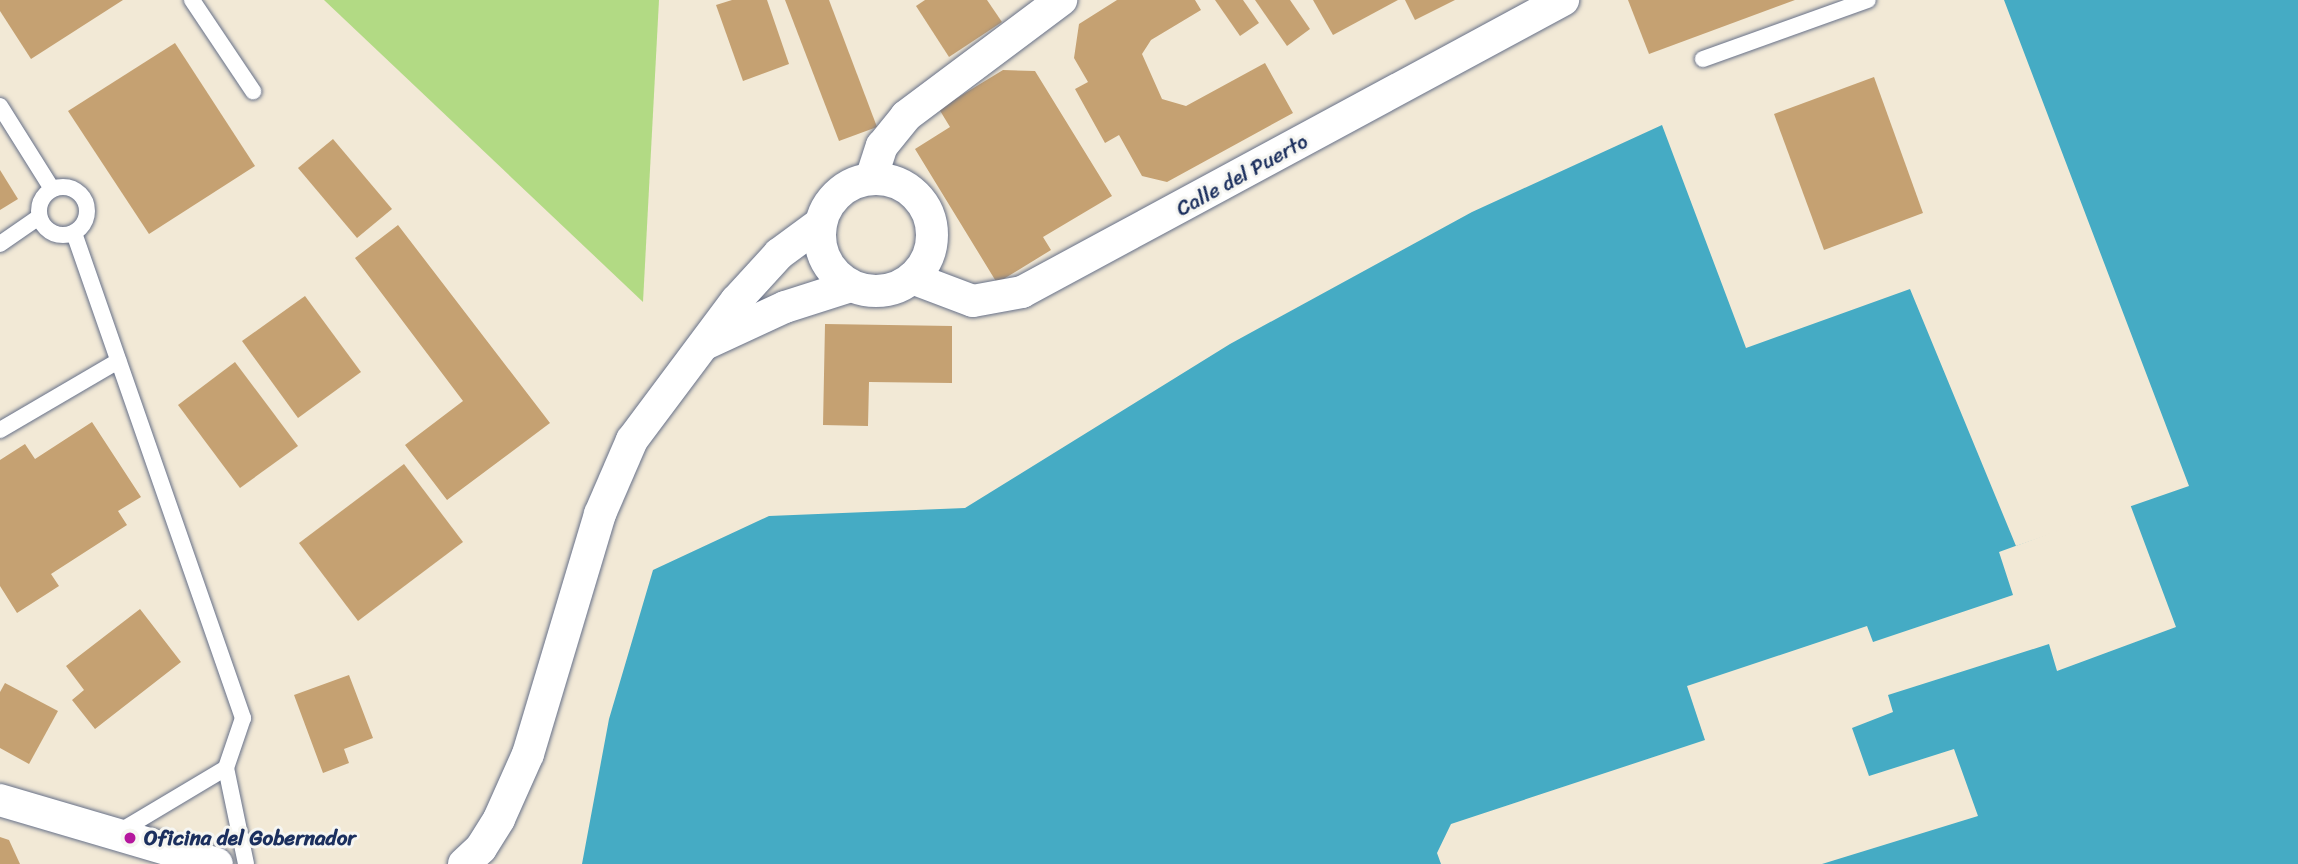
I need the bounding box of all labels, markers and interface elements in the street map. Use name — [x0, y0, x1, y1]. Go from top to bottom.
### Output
street label: Calle del Puerto — [1171, 128, 1313, 222]
place label: Oficina del Gobernador — [144, 825, 357, 851]
marker: Oficina del Gobernador — [122, 830, 138, 846]

